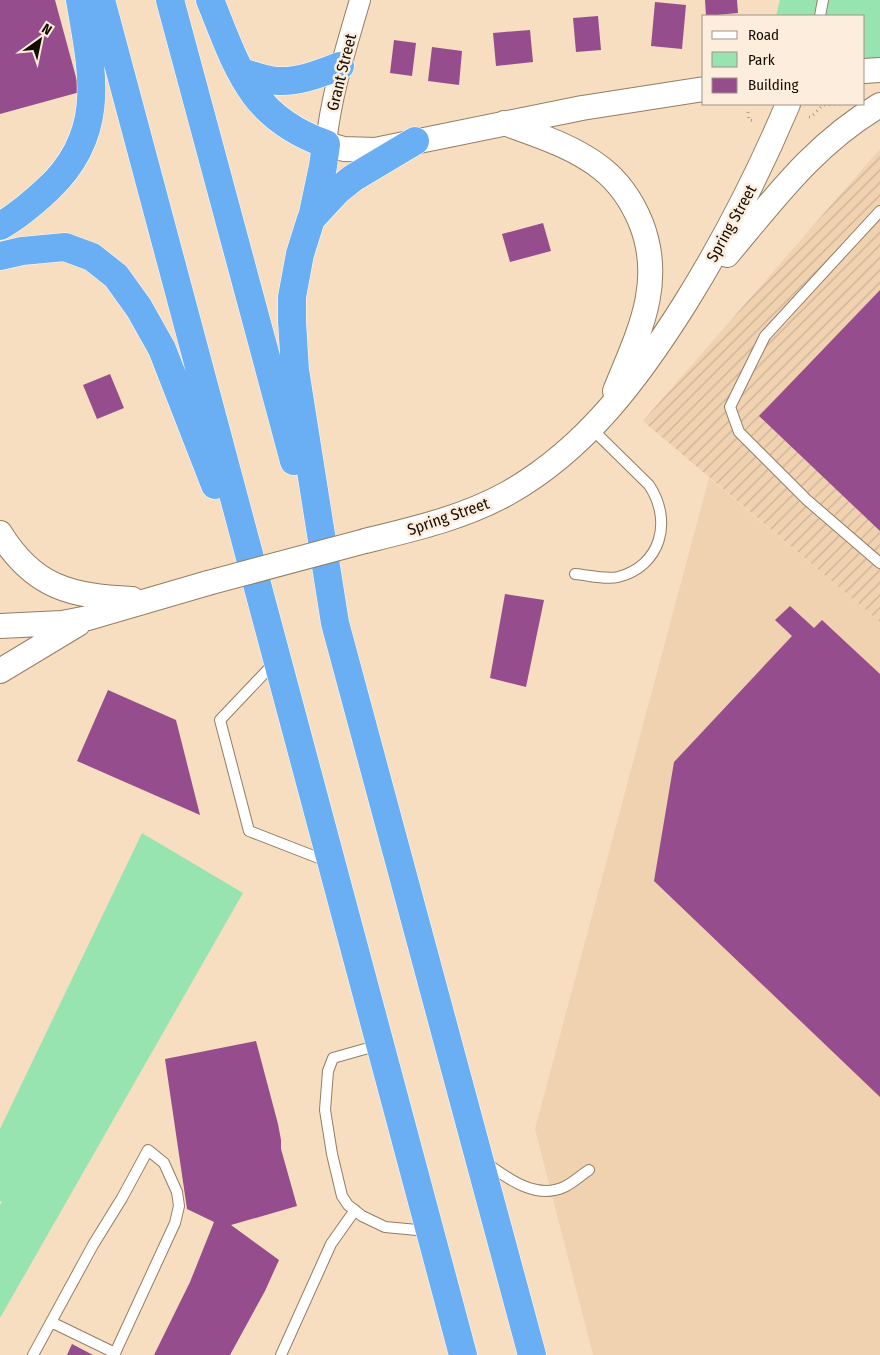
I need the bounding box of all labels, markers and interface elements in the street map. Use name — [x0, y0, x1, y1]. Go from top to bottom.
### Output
north arrow — [15, 15, 65, 65]
legend — [702, 15, 865, 105]
text: N — [39, 20, 55, 39]
text: Road — [748, 26, 779, 44]
street label: Grant Street — [323, 31, 360, 113]
text: Park — [748, 51, 775, 69]
text: Building — [748, 76, 799, 94]
street label: Spring Street — [702, 181, 761, 265]
street label: Spring Street — [405, 493, 492, 539]

